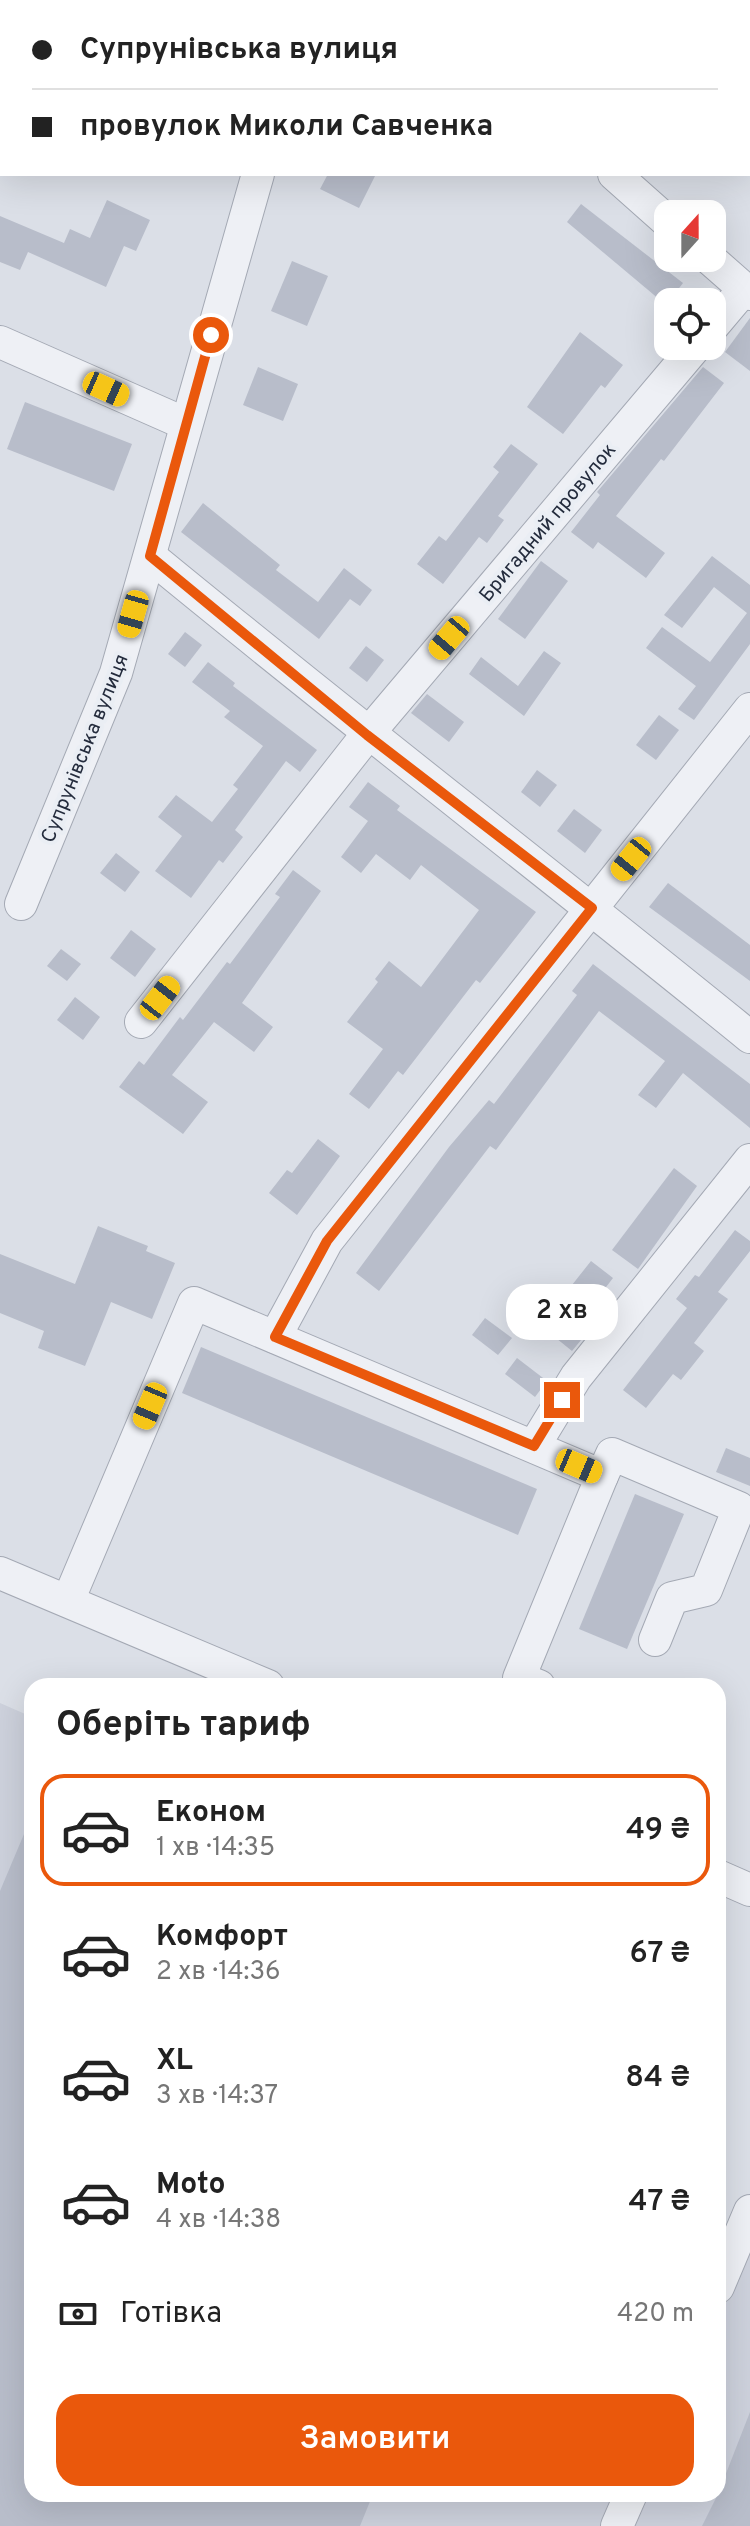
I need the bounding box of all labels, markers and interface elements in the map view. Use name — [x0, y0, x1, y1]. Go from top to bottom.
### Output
text: Супрунівська вулиця — [80, 32, 398, 69]
text: провулок Миколи Савченка — [80, 109, 493, 146]
north arrow — [654, 200, 726, 272]
map controls — [654, 200, 726, 360]
button: locate — [654, 288, 726, 360]
route start — [193, 317, 229, 353]
car — [79, 368, 133, 410]
street label: Бригадний провулок — [474, 438, 623, 608]
car — [115, 588, 151, 640]
car — [424, 612, 474, 664]
street label: Супрунівська вулиця — [36, 651, 136, 847]
car — [607, 833, 655, 885]
car — [136, 972, 184, 1024]
callout: 2 хв — [506, 1284, 618, 1340]
text: 2 хв — [536, 1295, 588, 1328]
car — [130, 1379, 170, 1433]
route end — [544, 1382, 580, 1418]
car — [552, 1446, 606, 1486]
text: Оберіть тариф — [56, 1703, 311, 1749]
icon: car — [60, 1794, 132, 1866]
text: Економ — [156, 1795, 266, 1832]
text: 49 ₴ — [626, 1812, 690, 1849]
text: 1 хв · 14:35 — [156, 1832, 275, 1865]
icon: car — [60, 1918, 132, 1990]
text: Комфорт — [156, 1919, 288, 1956]
text: 67 ₴ — [629, 1936, 690, 1973]
text: 2 хв · 14:36 — [156, 1956, 281, 1989]
icon: car — [60, 2042, 132, 2114]
text: XL — [156, 2043, 193, 2080]
text: 84 ₴ — [625, 2060, 690, 2097]
text: 3 хв · 14:37 — [156, 2080, 278, 2113]
icon: car — [60, 2166, 132, 2238]
text: Moto — [156, 2167, 226, 2204]
text: 47 ₴ — [629, 2184, 690, 2221]
text: 4 хв · 14:38 — [156, 2204, 281, 2237]
icon: cash — [56, 2292, 100, 2336]
text: Готівка — [120, 2296, 222, 2333]
text: 420 m — [617, 2298, 694, 2331]
button: Замовити — [56, 2394, 694, 2486]

